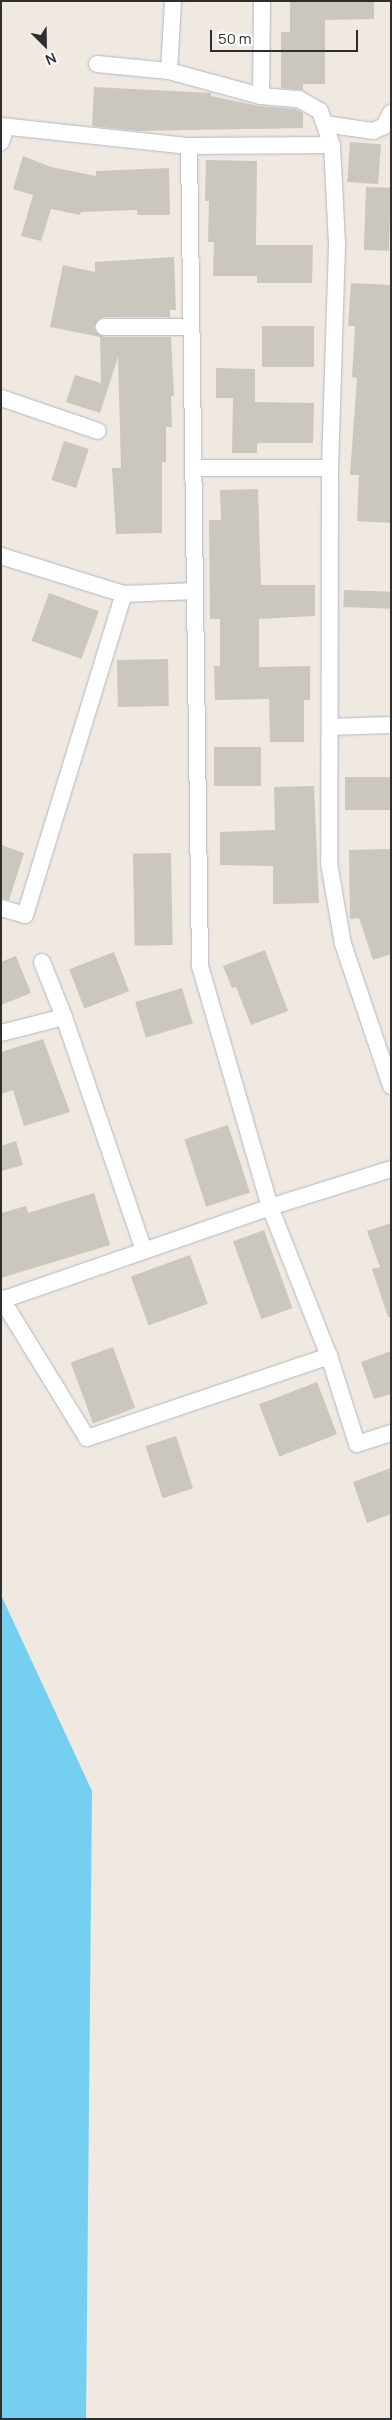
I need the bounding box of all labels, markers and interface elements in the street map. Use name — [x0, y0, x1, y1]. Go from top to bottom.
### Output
north arrow — [20, 20, 70, 70]
scale bar — [212, 20, 360, 52]
text: 50 m — [218, 28, 252, 49]
text: N — [43, 49, 59, 70]

